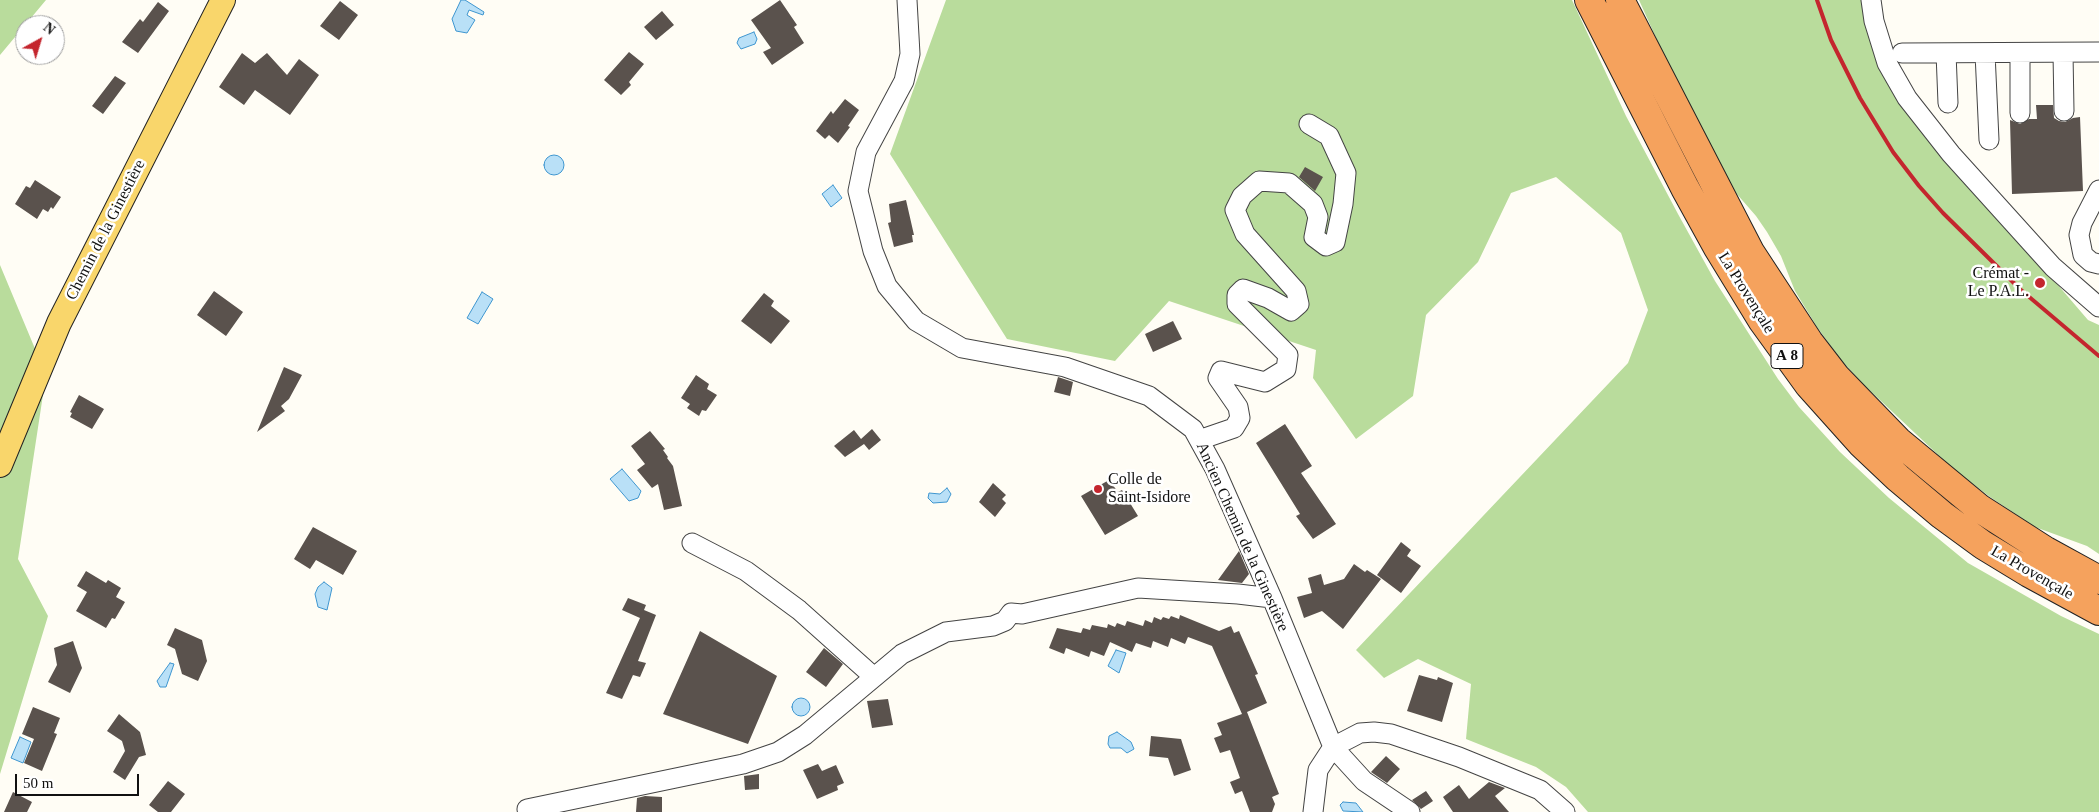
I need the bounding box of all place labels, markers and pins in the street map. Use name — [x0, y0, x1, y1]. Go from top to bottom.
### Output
place label: Crémat - Le P.A.L. — [1968, 264, 2029, 302]
marker: Crémat - Le P.A.L. — [2033, 276, 2047, 290]
place label: Colle de Saint-Isidore — [1108, 470, 1191, 508]
marker: Colle de Saint-Isidore — [1092, 483, 1104, 495]

